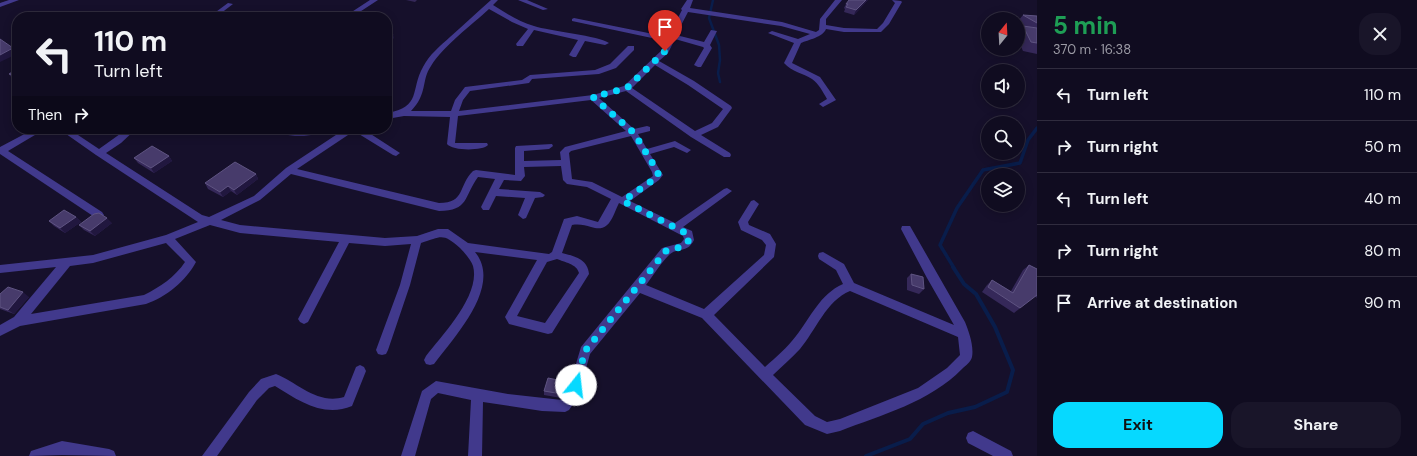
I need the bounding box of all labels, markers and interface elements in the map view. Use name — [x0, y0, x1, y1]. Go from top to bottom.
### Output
pin — [648, 10, 682, 51]
text: 5 min — [1053, 10, 1118, 41]
north arrow — [981, 12, 1025, 56]
map controls — [981, 12, 1025, 212]
button: close — [1359, 13, 1401, 55]
icon: arrive — [654, 16, 676, 38]
text: 110 m — [94, 23, 167, 60]
icon: left — [28, 28, 80, 80]
text: 370 m · 16:38 — [1053, 41, 1131, 58]
text: Turn left — [94, 59, 163, 83]
button: sound — [981, 64, 1025, 108]
icon: left — [1053, 84, 1075, 106]
text: Turn left — [1087, 85, 1148, 105]
text: 110 m — [1364, 85, 1401, 105]
icon: right — [70, 104, 92, 126]
text: Then — [28, 105, 62, 125]
button: search — [981, 116, 1025, 160]
icon: right — [1053, 136, 1075, 158]
text: Turn right — [1087, 137, 1158, 157]
text: 50 m — [1364, 137, 1401, 157]
button: layers — [981, 168, 1025, 212]
icon: left — [1053, 188, 1075, 210]
text: Turn left — [1087, 189, 1148, 209]
text: 40 m — [1364, 189, 1401, 209]
icon: right — [1053, 240, 1075, 262]
text: Turn right — [1087, 241, 1158, 261]
text: 80 m — [1364, 241, 1401, 261]
icon: arrive — [1053, 292, 1075, 314]
text: Arrive at destination — [1087, 293, 1238, 313]
text: 90 m — [1364, 293, 1401, 313]
position arrow — [555, 364, 597, 406]
button: Exit — [1053, 402, 1223, 448]
button: Share — [1231, 402, 1401, 448]

